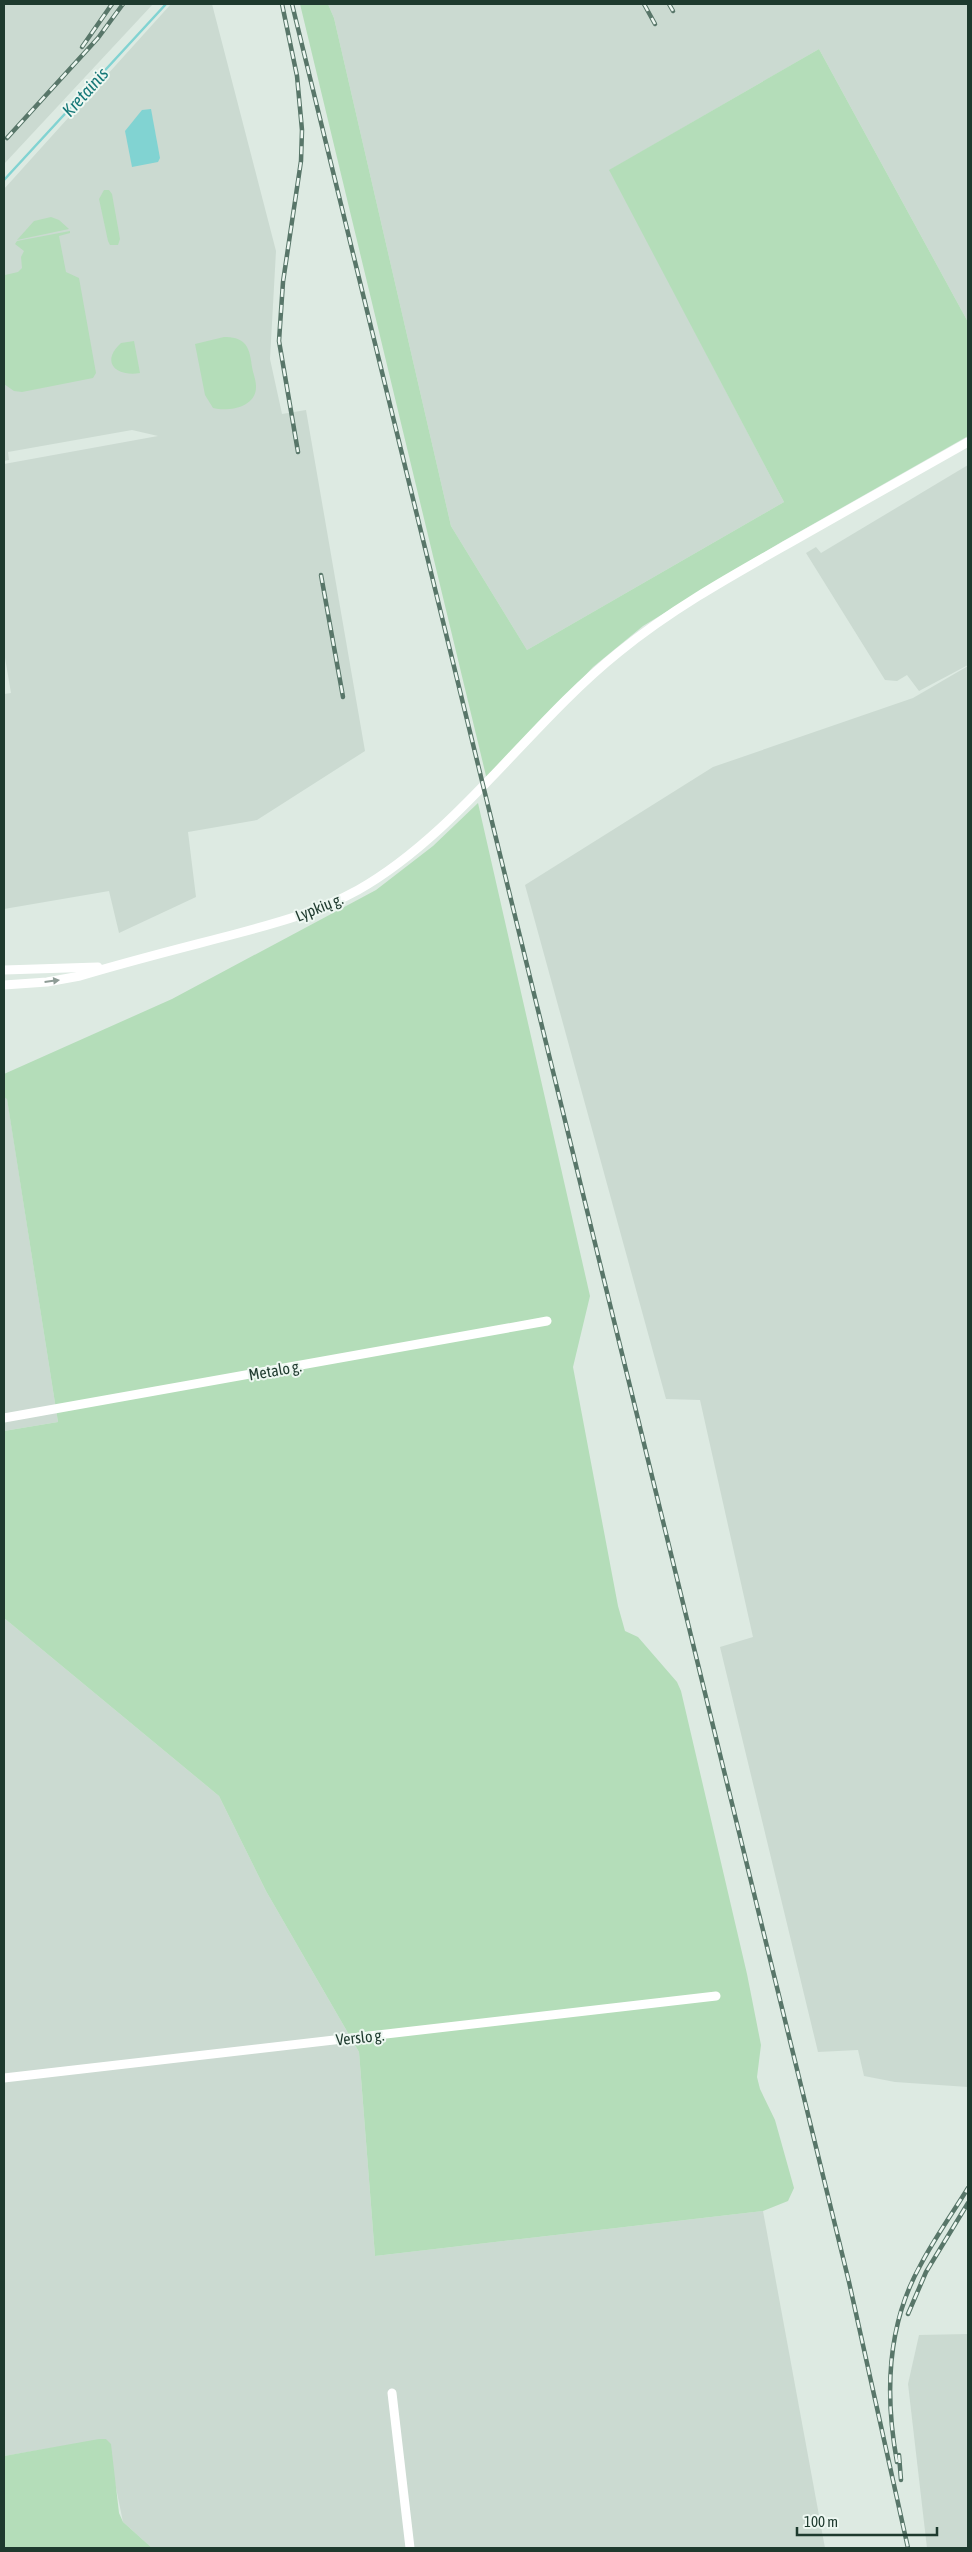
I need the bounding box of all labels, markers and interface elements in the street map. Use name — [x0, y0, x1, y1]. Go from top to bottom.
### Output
water label: Kretainis — [58, 63, 112, 121]
street label: Lypkių g. — [293, 889, 346, 926]
one-way arrow — [45, 977, 61, 985]
street label: Metalo g. — [247, 1356, 303, 1384]
street label: Verslo g. — [335, 2025, 385, 2049]
scale bar — [797, 2504, 937, 2536]
text: 100 m — [804, 2513, 838, 2530]

